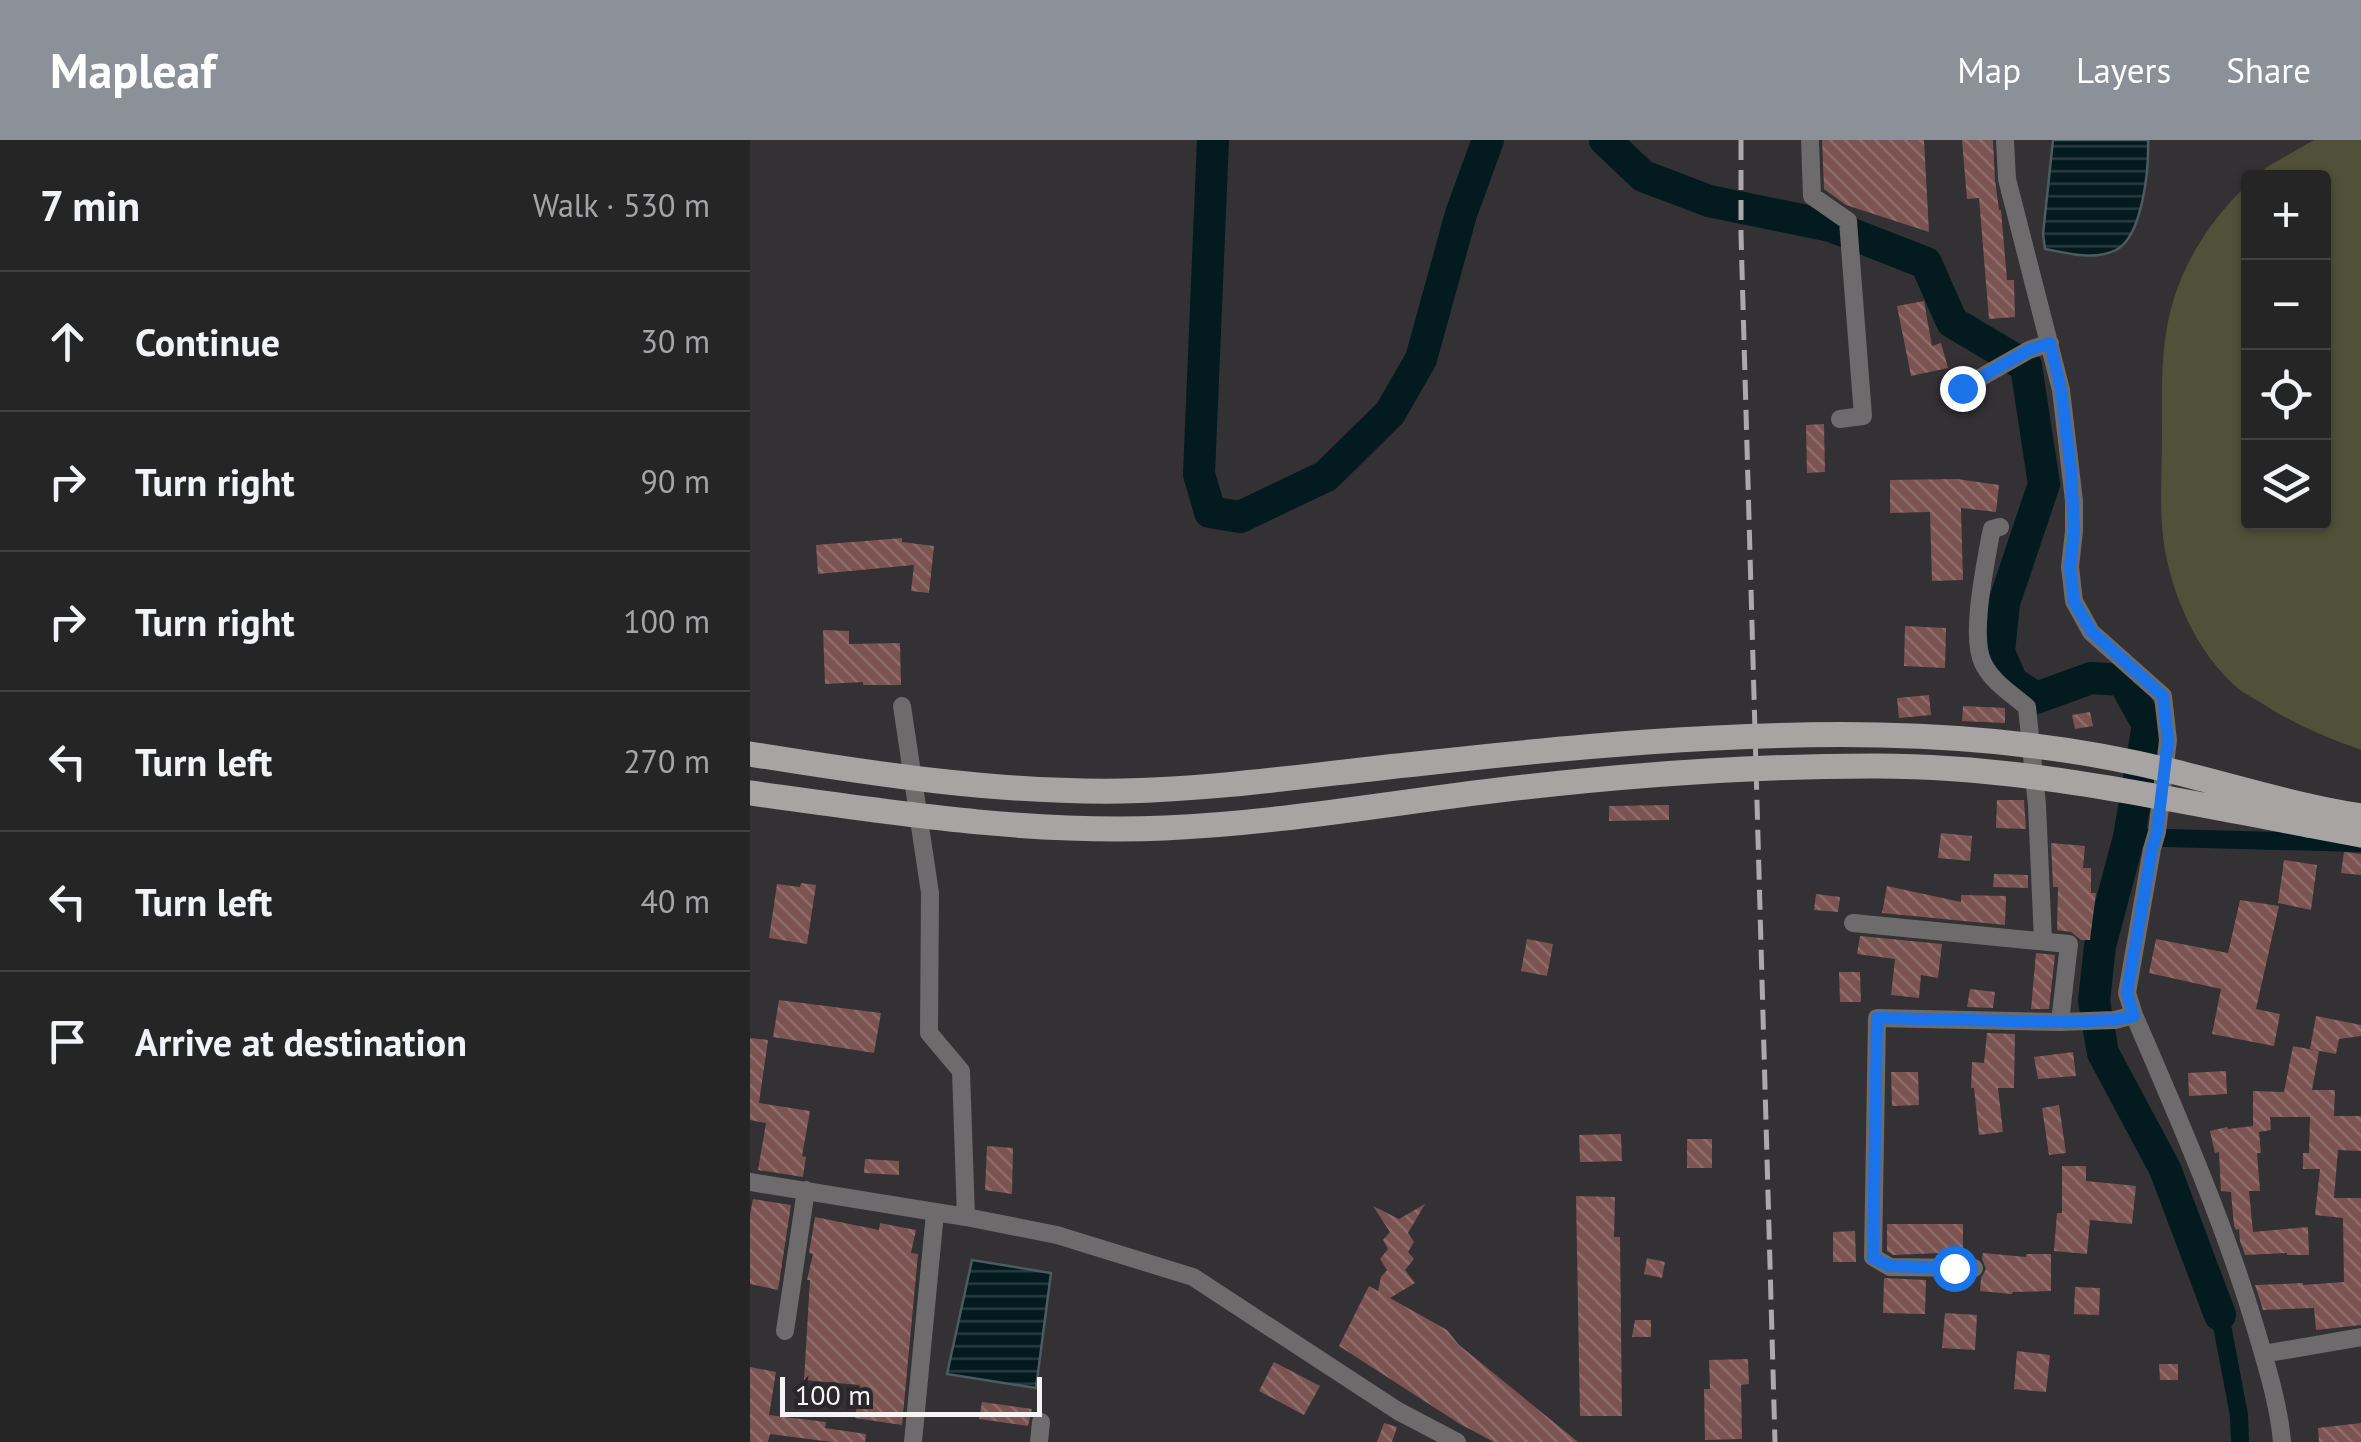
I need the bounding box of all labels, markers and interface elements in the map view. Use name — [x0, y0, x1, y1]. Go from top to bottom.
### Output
text: Mapleaf — [50, 39, 216, 101]
text: Map — [1957, 47, 2021, 93]
text: Layers — [2076, 47, 2171, 93]
text: Share — [2226, 47, 2311, 93]
map controls — [2241, 170, 2331, 530]
button: + — [2241, 170, 2331, 260]
text: 7 min — [40, 178, 140, 233]
text: Walk · 530 m — [533, 184, 710, 226]
button: − — [2241, 260, 2331, 350]
icon: ahead — [40, 314, 95, 369]
text: Continue — [135, 317, 280, 366]
text: 30 m — [641, 320, 710, 362]
button: locate — [2241, 350, 2331, 440]
route end — [1940, 366, 1986, 412]
button: layers — [2241, 440, 2331, 530]
icon: right — [40, 454, 95, 509]
text: Turn right — [135, 457, 295, 506]
text: 90 m — [641, 460, 710, 502]
icon: right — [40, 594, 95, 649]
text: Turn right — [135, 597, 295, 646]
text: 100 m — [623, 600, 710, 642]
icon: left — [40, 734, 95, 789]
text: Turn left — [135, 737, 272, 786]
text: 270 m — [623, 740, 710, 782]
icon: left — [40, 874, 95, 929]
text: Turn left — [135, 877, 272, 926]
text: 40 m — [641, 880, 710, 922]
icon: arrive — [40, 1014, 95, 1069]
text: Arrive at destination — [135, 1017, 467, 1066]
route start — [1932, 1246, 1978, 1292]
scale bar — [780, 1372, 1042, 1416]
text: 100 m — [795, 1376, 871, 1413]

